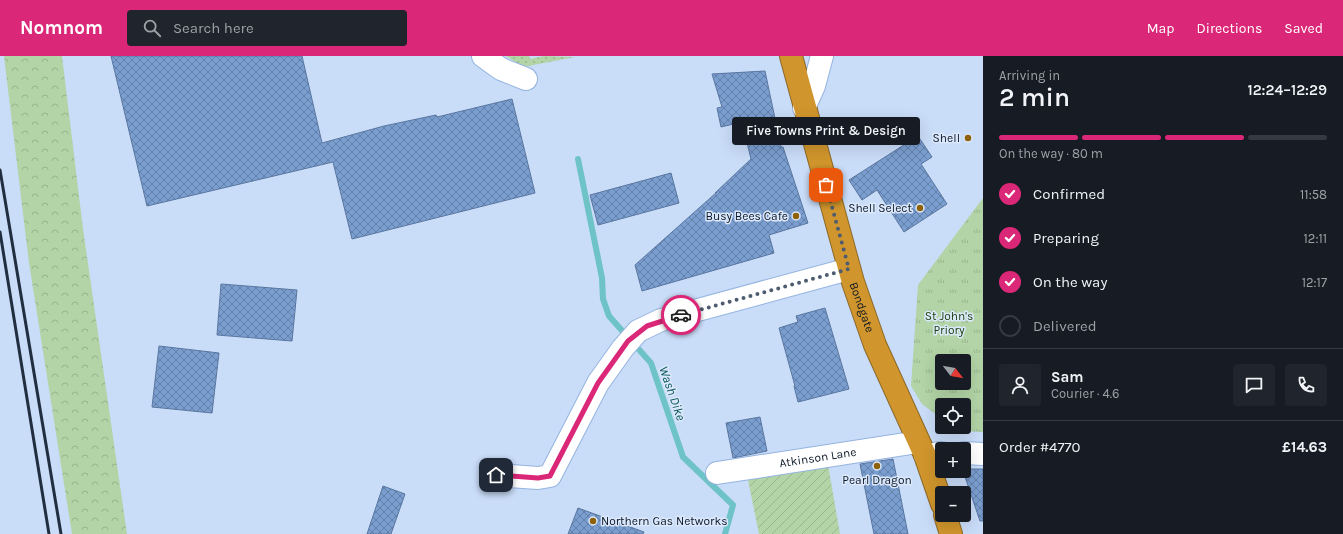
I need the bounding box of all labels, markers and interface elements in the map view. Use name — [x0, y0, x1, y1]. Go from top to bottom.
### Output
search box — [127, 10, 407, 46]
text: Nomnom — [20, 17, 103, 39]
icon: search — [141, 17, 163, 39]
text: Search here — [173, 19, 254, 37]
text: Map — [1147, 20, 1175, 37]
text: Directions — [1197, 20, 1262, 37]
text: Saved — [1284, 20, 1323, 37]
text: Arriving in — [999, 68, 1060, 83]
text: 12:24–12:29 — [1247, 81, 1327, 99]
text: 2 min — [999, 82, 1070, 113]
callout: Five Towns Print & Design — [732, 117, 920, 145]
text: Five Towns Print & Design — [746, 123, 906, 138]
place label: Shell — [933, 131, 960, 145]
marker: Shell — [963, 133, 973, 143]
text: On the way · 80 m — [999, 146, 1103, 161]
pin — [809, 168, 843, 202]
icon: bag — [815, 174, 837, 196]
icon: check — [999, 183, 1021, 205]
text: Confirmed — [1033, 185, 1105, 203]
text: 11:58 — [1300, 187, 1327, 202]
place label: Shell Select — [848, 201, 912, 215]
marker: Shell Select — [915, 203, 925, 213]
place label: Busy Bees Cafe — [706, 209, 788, 223]
marker: Busy Bees Cafe — [791, 211, 801, 221]
icon: check — [999, 227, 1021, 249]
text: Preparing — [1033, 229, 1099, 247]
text: 12:11 — [1304, 231, 1327, 246]
icon: check — [999, 271, 1021, 293]
text: On the way — [1033, 273, 1107, 291]
text: 12:17 — [1302, 275, 1327, 290]
street label: Bondgate — [847, 280, 877, 334]
courier — [661, 295, 701, 335]
icon: car — [670, 304, 692, 326]
park label: St John's Priory — [925, 309, 973, 337]
text: Delivered — [1033, 317, 1097, 335]
north arrow — [935, 354, 971, 390]
map controls — [935, 354, 971, 522]
water label: Wash Dike — [656, 364, 689, 422]
button: person — [999, 364, 1041, 406]
button: chat — [1233, 364, 1275, 406]
button: phone — [1285, 364, 1327, 406]
text: Sam — [1051, 368, 1084, 386]
text: Courier · 4.6 — [1051, 386, 1119, 401]
button: locate — [935, 398, 971, 434]
text: Order #4770 — [999, 438, 1080, 456]
text: £14.63 — [1282, 438, 1327, 456]
button: + — [935, 442, 971, 478]
street label: Atkinson Lane — [778, 445, 857, 470]
pin — [479, 458, 513, 492]
marker: Pearl Dragon — [872, 461, 882, 471]
icon: home — [485, 464, 507, 486]
place label: Pearl Dragon — [842, 473, 912, 487]
button: − — [935, 486, 971, 522]
place label: Northern Gas Networks — [601, 514, 727, 528]
marker: Northern Gas Networks — [588, 516, 598, 526]

